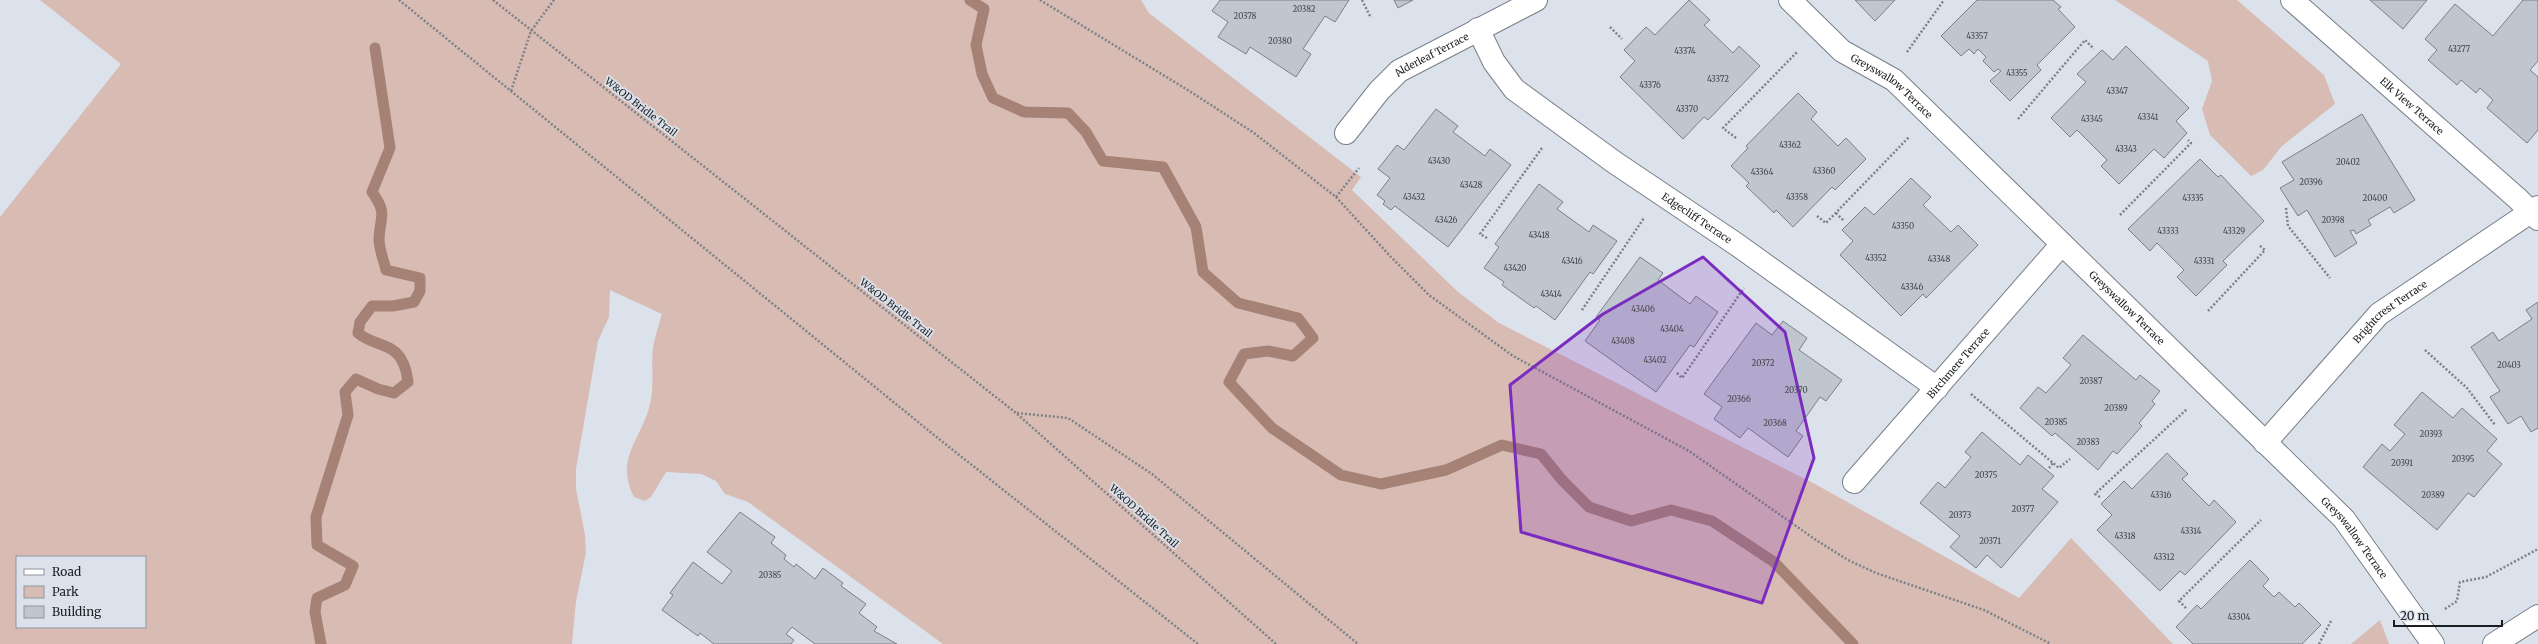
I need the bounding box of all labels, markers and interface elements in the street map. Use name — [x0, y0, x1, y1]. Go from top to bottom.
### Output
house number: 20382 — [1292, 4, 1316, 14]
house number: 20378 — [1234, 11, 1257, 21]
street label: Alderleaf Terrace — [1390, 30, 1471, 80]
house number: 43357 — [1966, 31, 1988, 41]
house number: 20380 — [1268, 36, 1292, 46]
house number: 43277 — [2448, 44, 2471, 54]
house number: 43374 — [1674, 46, 1696, 56]
street label: Greyswallow Terrace — [1848, 51, 1936, 121]
house number: 43355 — [2006, 68, 2028, 78]
street label: W&OD Bridle Trail — [601, 74, 680, 139]
house number: 43372 — [1707, 74, 1729, 84]
street label: Elk View Terrace — [2378, 74, 2447, 137]
house number: 43376 — [1639, 80, 1661, 90]
house number: 43347 — [2106, 86, 2128, 96]
house number: 43370 — [1676, 104, 1698, 114]
house number: 43341 — [2138, 112, 2159, 122]
house number: 43345 — [2081, 114, 2103, 124]
house number: 43362 — [1779, 140, 1801, 150]
house number: 43343 — [2115, 144, 2137, 154]
house number: 43430 — [1428, 156, 1450, 166]
house number: 20402 — [2336, 157, 2360, 167]
house number: 43360 — [1813, 166, 1835, 176]
house number: 43364 — [1751, 167, 1773, 177]
house number: 20396 — [2299, 177, 2323, 187]
house number: 43428 — [1460, 180, 1483, 190]
street label: Edgecliff Terrace — [1659, 190, 1734, 246]
house number: 43432 — [1403, 192, 1425, 202]
house number: 43358 — [1786, 192, 1808, 202]
house number: 43335 — [2182, 193, 2204, 203]
house number: 20400 — [2363, 193, 2387, 203]
house number: 43426 — [1435, 215, 1457, 225]
house number: 20398 — [2321, 215, 2345, 225]
house number: 43350 — [1892, 221, 1914, 231]
house number: 43333 — [2157, 226, 2179, 236]
house number: 43329 — [2223, 226, 2245, 236]
house number: 43418 — [1528, 230, 1550, 240]
house number: 43352 — [1865, 253, 1887, 263]
house number: 43348 — [1928, 254, 1951, 264]
house number: 43416 — [1561, 256, 1583, 266]
house number: 43331 — [2194, 256, 2215, 266]
house number: 43420 — [1504, 263, 1526, 273]
street label: Greyswallow Terrace — [2087, 268, 2168, 347]
street label: W&OD Bridle Trail — [856, 275, 935, 340]
street label: Brightcrest Terrace — [2350, 277, 2429, 346]
house number: 43346 — [1901, 282, 1923, 292]
house number: 43414 — [1540, 289, 1562, 299]
house number: 43406 — [1631, 304, 1655, 314]
house number: 43404 — [1660, 324, 1684, 334]
street label: Birchmere Terrace — [1924, 325, 1992, 401]
house number: 43408 — [1611, 336, 1635, 346]
house number: 43402 — [1643, 355, 1667, 365]
house number: 20372 — [1752, 358, 1775, 368]
house number: 20403 — [2497, 360, 2521, 370]
house number: 20387 — [2079, 376, 2103, 386]
house number: 20370 — [1784, 385, 1808, 395]
house number: 20366 — [1727, 394, 1751, 404]
house number: 20389 — [2104, 403, 2128, 413]
house number: 20385 — [2045, 417, 2068, 427]
house number: 20368 — [1763, 418, 1787, 428]
house number: 20393 — [2420, 429, 2443, 439]
house number: 20383 — [2077, 437, 2100, 447]
house number: 20395 — [2451, 454, 2475, 464]
house number: 20391 — [2391, 458, 2413, 468]
house number: 20375 — [1975, 470, 1998, 480]
street label: W&OD Bridle Trail — [1106, 481, 1181, 550]
house number: 43316 — [2151, 490, 2172, 500]
house number: 20389 — [2421, 490, 2445, 500]
street label: Greyswallow Terrace — [2319, 494, 2391, 581]
house number: 20377 — [2012, 504, 2035, 514]
house number: 20373 — [1949, 510, 1972, 520]
house number: 43314 — [2181, 526, 2201, 536]
house number: 43318 — [2115, 531, 2136, 541]
house number: 20371 — [1979, 536, 2001, 546]
house number: 43312 — [2154, 552, 2175, 562]
legend — [16, 556, 146, 628]
text: Road — [52, 564, 81, 579]
house number: 20385 — [759, 570, 782, 580]
text: Park — [52, 584, 79, 599]
scale bar — [2394, 602, 2502, 628]
text: Building — [52, 604, 102, 619]
text: 20 m — [2400, 608, 2429, 623]
house number: 43304 — [2228, 612, 2251, 622]

